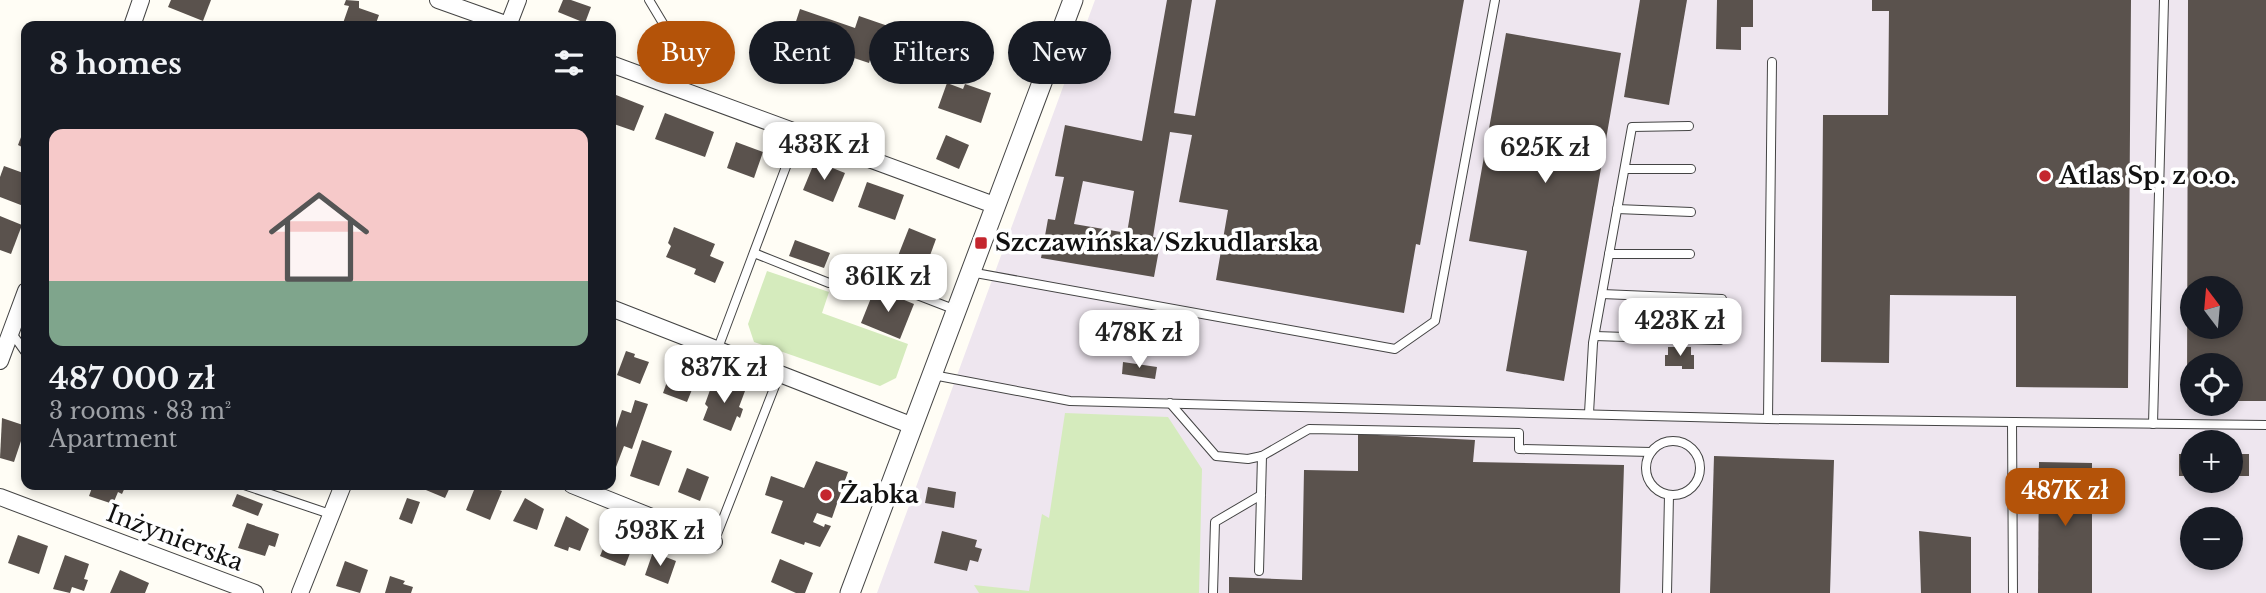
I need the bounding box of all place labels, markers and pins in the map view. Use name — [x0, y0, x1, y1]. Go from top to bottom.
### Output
pin: 433K zł — [759, 122, 889, 182]
pin: 625K zł — [1480, 125, 1610, 185]
place label: Atlas Sp. z o.o. — [2058, 161, 2237, 190]
marker: Atlas Sp. z o.o. — [2037, 168, 2053, 184]
place label: Szczawińska/Szkudlarska — [995, 228, 1319, 257]
marker: Szczawińska/Szkudlarska — [973, 235, 989, 251]
pin: 361K zł — [823, 254, 953, 314]
pin: 423K zł — [1615, 298, 1745, 358]
pin: 478K zł — [1074, 310, 1204, 370]
pin: 837K zł — [659, 346, 789, 405]
pin: 487K zł — [2000, 468, 2130, 528]
place label: Żabka — [840, 479, 919, 509]
marker: Żabka — [818, 487, 834, 503]
pin: 593K zł — [595, 508, 725, 568]

